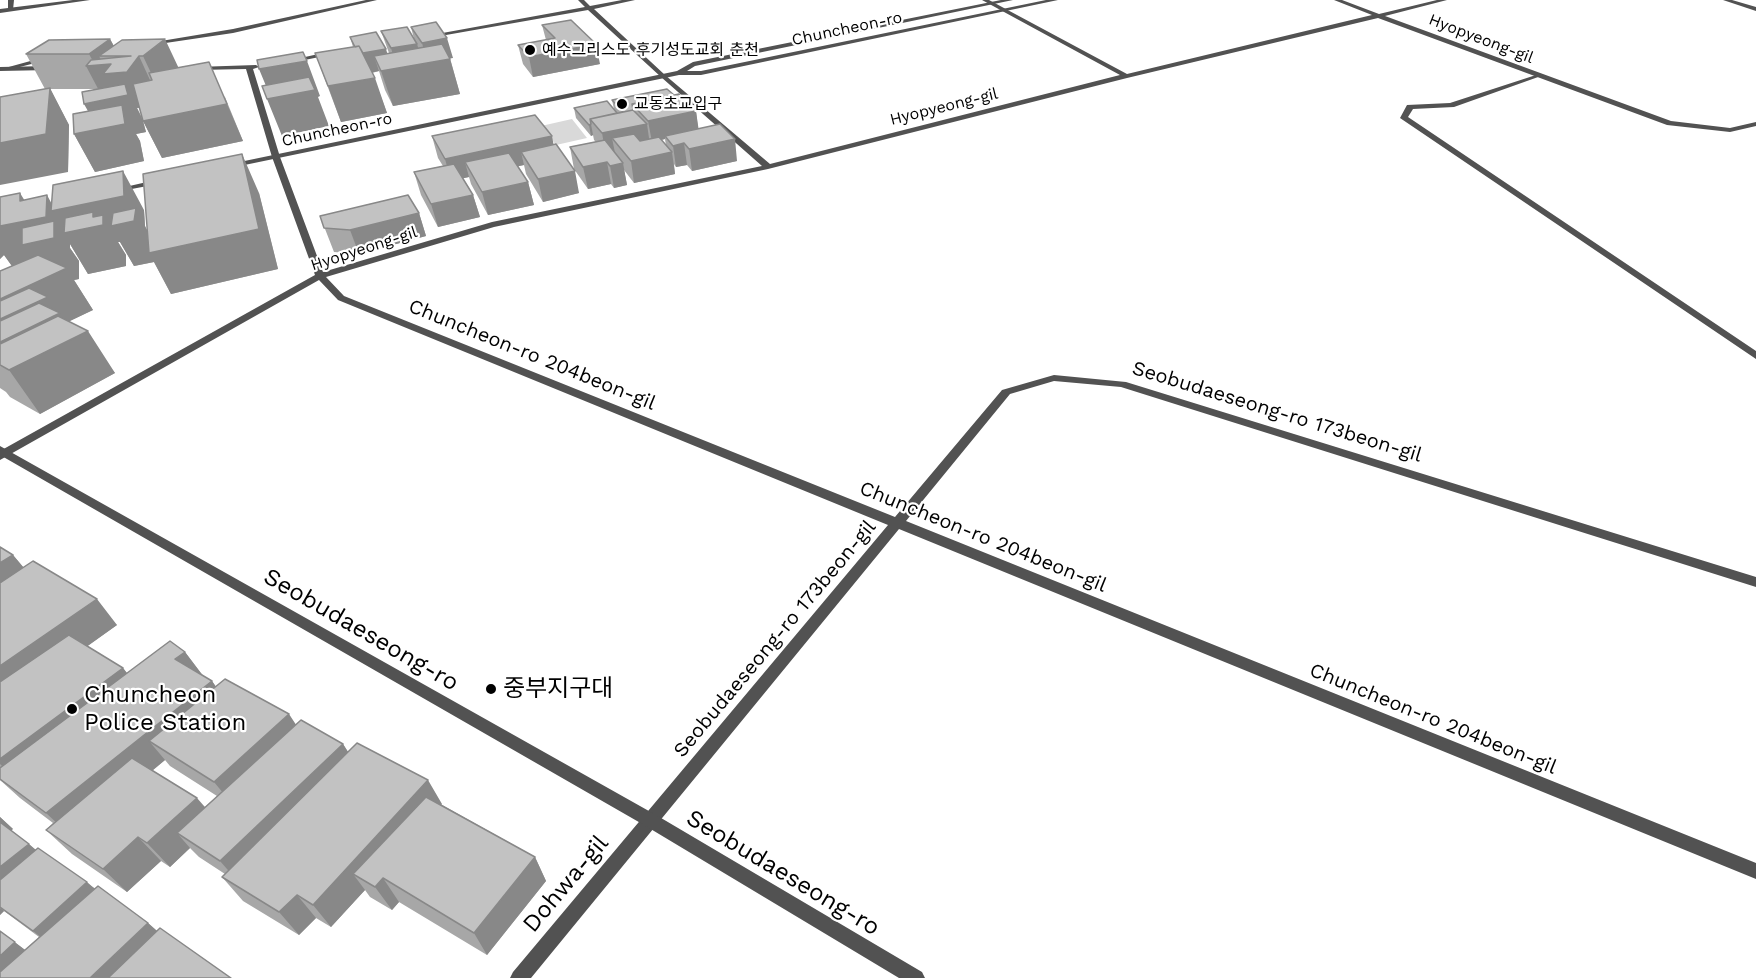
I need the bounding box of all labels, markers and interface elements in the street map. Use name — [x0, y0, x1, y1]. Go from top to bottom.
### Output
street label: Chuncheon-ro — [790, 8, 904, 50]
street label: Hyopyeong-gil — [1426, 10, 1536, 68]
place label: 예수그리스도 후기성도교회 춘천 — [542, 40, 759, 60]
marker: 예수그리스도 후기성도교회 춘천 — [523, 43, 537, 57]
street label: Hyopyeong-gil — [888, 84, 1000, 130]
place label: 교동초교입구 — [634, 94, 722, 114]
marker: 교동초교입구 — [615, 97, 629, 111]
street label: Chuncheon-ro — [280, 109, 394, 151]
street label: Hyopyeong-gil — [308, 223, 420, 275]
street label: Chuncheon-ro 204beon-gil — [405, 294, 659, 416]
street label: Seobudaeseong-ro 173beon-gil — [1129, 356, 1425, 468]
street label: Chuncheon-ro 204beon-gil — [856, 476, 1110, 598]
street label: Seobudaeseong-ro 173beon-gil — [669, 516, 881, 762]
street label: Seobudaeseong-ro — [258, 562, 464, 698]
street label: Chuncheon-ro 204beon-gil — [1306, 658, 1560, 780]
place label: 중부지구대 — [503, 675, 613, 703]
place label: Chuncheon Police Station — [84, 681, 246, 737]
marker: 중부지구대 — [484, 682, 498, 696]
marker: Chuncheon Police Station — [65, 702, 79, 716]
street label: Seobudaeseong-ro — [681, 804, 885, 942]
street label: Dohwa-gil — [517, 830, 615, 938]

